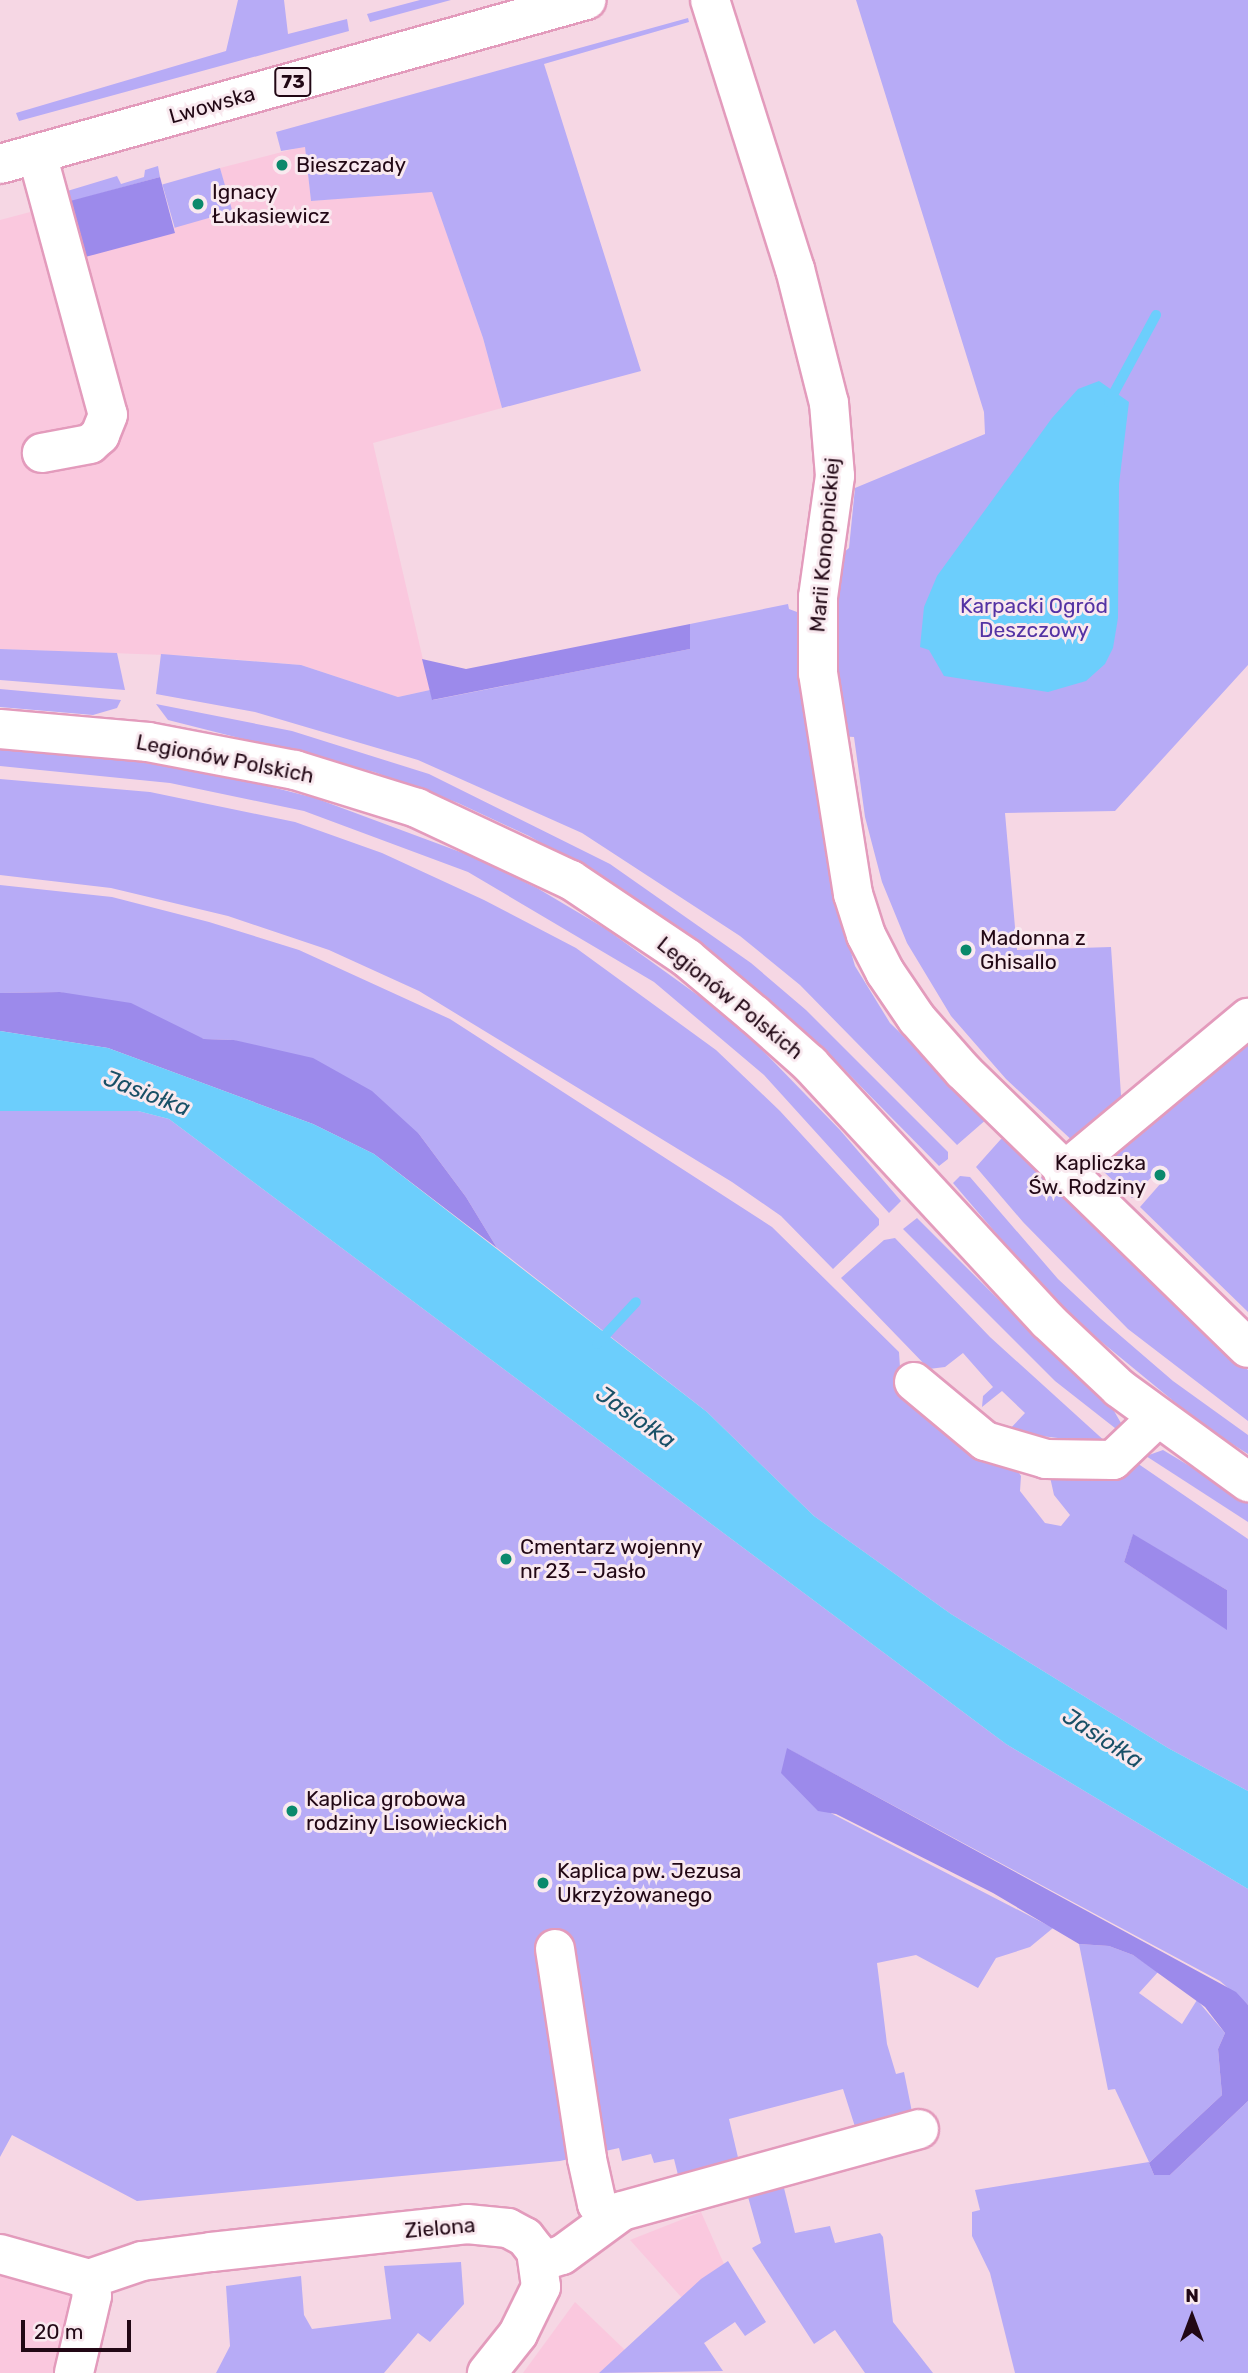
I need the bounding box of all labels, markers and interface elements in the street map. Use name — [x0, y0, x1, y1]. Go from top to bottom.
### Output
road number: 73 — [274, 66, 312, 97]
street label: Lwowska — [166, 81, 258, 129]
place label: Bieszczady — [296, 152, 406, 178]
marker: Bieszczady — [274, 157, 290, 173]
place label: Ignacy Łukasiewicz — [212, 179, 330, 229]
marker: Ignacy Łukasiewicz — [190, 196, 206, 212]
street label: Marii Konopnickiej — [805, 457, 845, 633]
park label: Karpacki Ogród Deszczowy — [960, 593, 1108, 643]
street label: Legionów Polskich — [134, 729, 316, 789]
place label: Madonna z Ghisallo — [980, 925, 1086, 975]
street label: Legionów Polskich — [652, 931, 808, 1065]
marker: Madonna z Ghisallo — [958, 942, 974, 958]
water label: Jasiołka — [100, 1064, 194, 1122]
place label: Kapliczka Św. Rodziny — [1029, 1150, 1146, 1200]
marker: Kapliczka Św. Rodziny — [1152, 1167, 1168, 1183]
water label: Jasiołka — [591, 1380, 681, 1454]
place label: Cmentarz wojenny nr 23 – Jasło — [520, 1534, 703, 1584]
marker: Cmentarz wojenny nr 23 – Jasło — [498, 1551, 514, 1567]
water label: Jasiołka — [1058, 1702, 1148, 1774]
place label: Kaplica grobowa rodziny Lisowieckich — [306, 1786, 508, 1836]
marker: Kaplica grobowa rodziny Lisowieckich — [284, 1803, 300, 1819]
place label: Kaplica pw. Jezusa Ukrzyżowanego — [557, 1858, 741, 1908]
marker: Kaplica pw. Jezusa Ukrzyżowanego — [535, 1875, 551, 1891]
street label: Zielona — [404, 2212, 476, 2244]
north arrow — [1157, 2282, 1227, 2352]
text: N — [1185, 2284, 1199, 2307]
scale bar — [24, 2306, 135, 2350]
text: 20 m — [34, 2319, 83, 2344]

